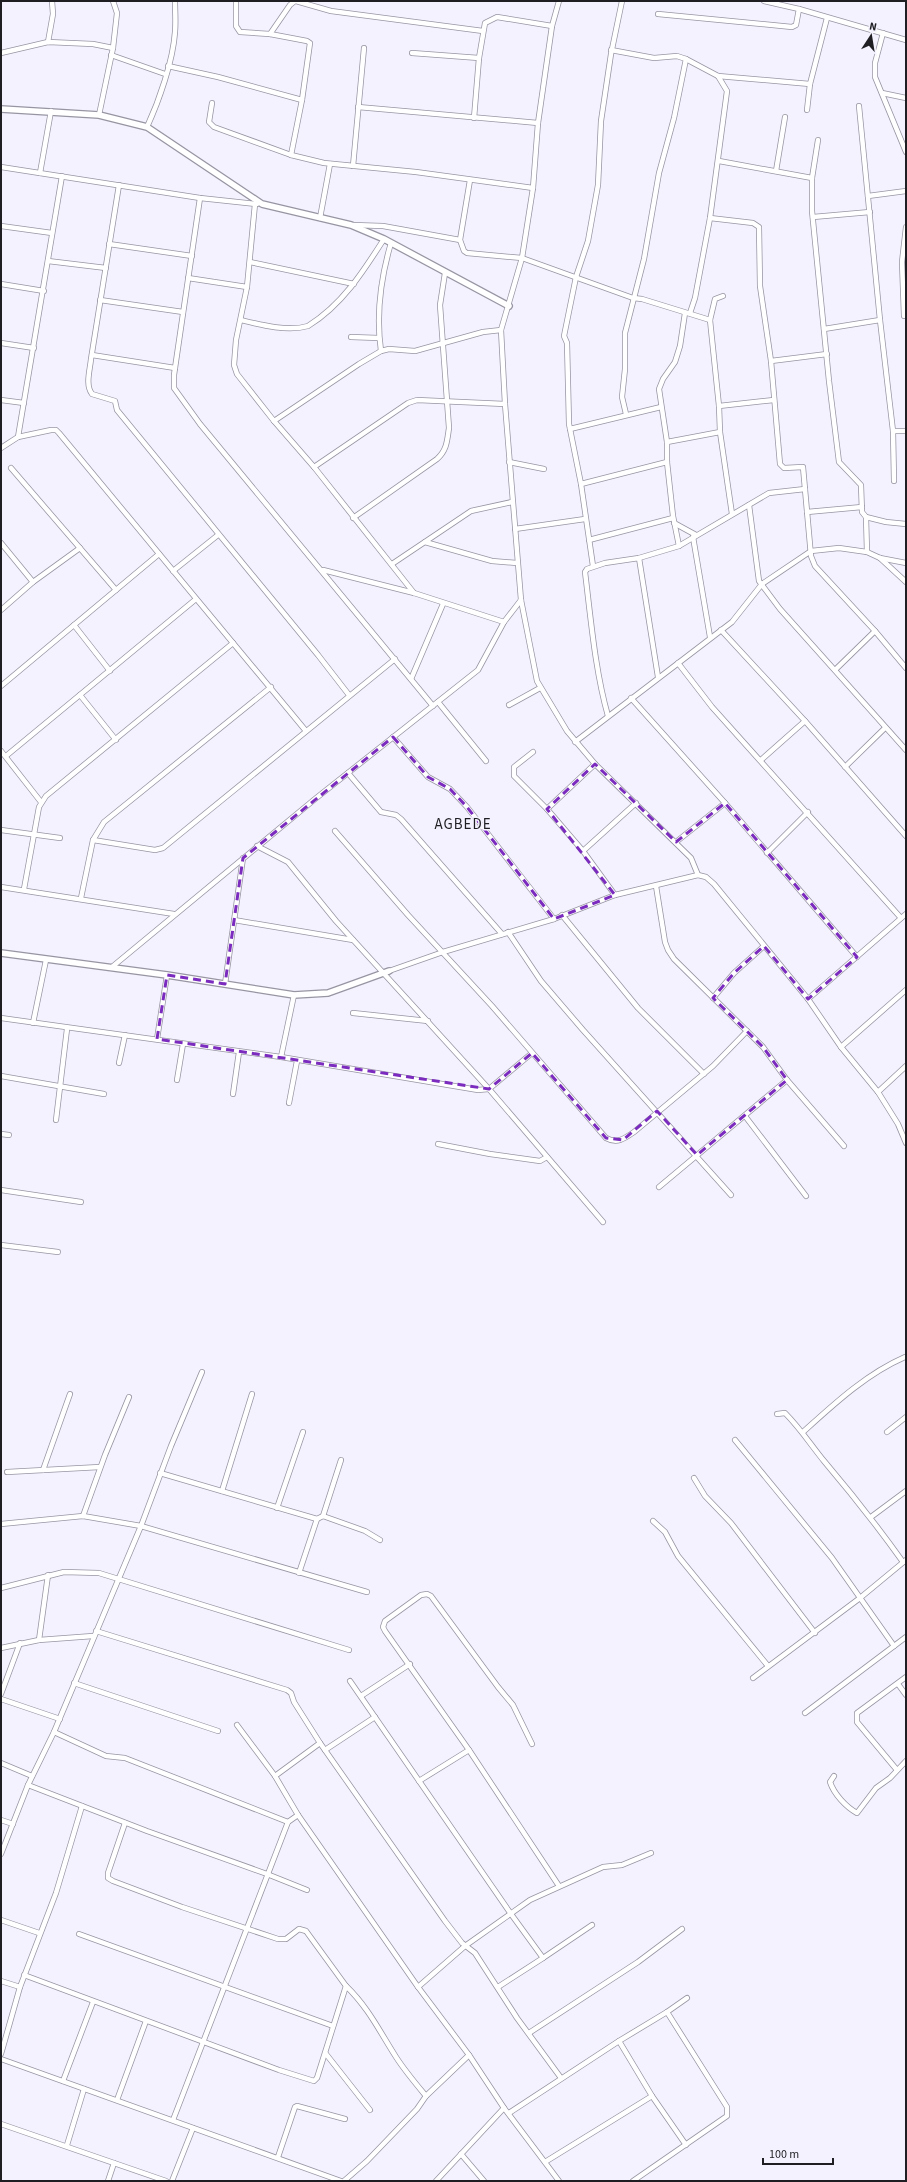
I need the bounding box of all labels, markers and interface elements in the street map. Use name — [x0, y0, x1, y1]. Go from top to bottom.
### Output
north arrow — [851, 16, 891, 56]
text: N — [868, 19, 878, 35]
district label: AGBEDE — [434, 814, 492, 835]
scale bar — [763, 2140, 833, 2166]
text: 100 m — [769, 2146, 799, 2163]

